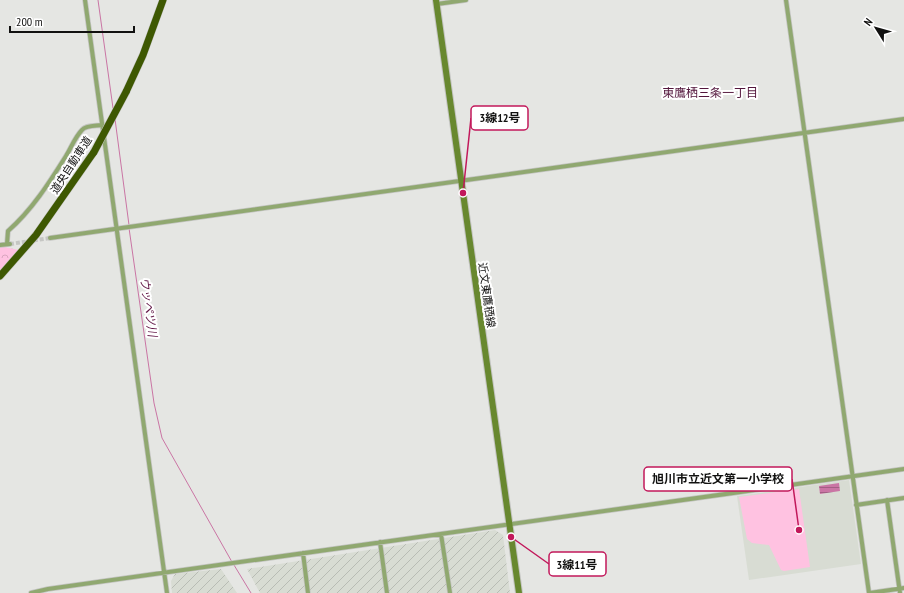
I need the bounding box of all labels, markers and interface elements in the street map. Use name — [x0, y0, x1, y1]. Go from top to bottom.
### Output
scale bar — [10, 8, 134, 34]
north arrow — [856, 8, 896, 48]
text: 200 m — [16, 14, 43, 29]
text: N — [861, 15, 875, 29]
district label: 東鷹栖三条一丁目 — [662, 85, 758, 100]
callout: 3線12号 — [471, 106, 528, 130]
text: 3線12号 — [479, 110, 521, 125]
street label: 道央自動車道 — [47, 134, 95, 196]
street label: 近文東鷹栖線 — [475, 261, 499, 329]
water label: ウッペツ川 — [137, 276, 161, 340]
callout: 旭川市立近文第一小学校 — [644, 467, 792, 491]
text: 旭川市立近文第一小学校 — [652, 471, 784, 486]
callout: 3線11号 — [549, 552, 606, 576]
text: 3線11号 — [556, 557, 598, 572]

